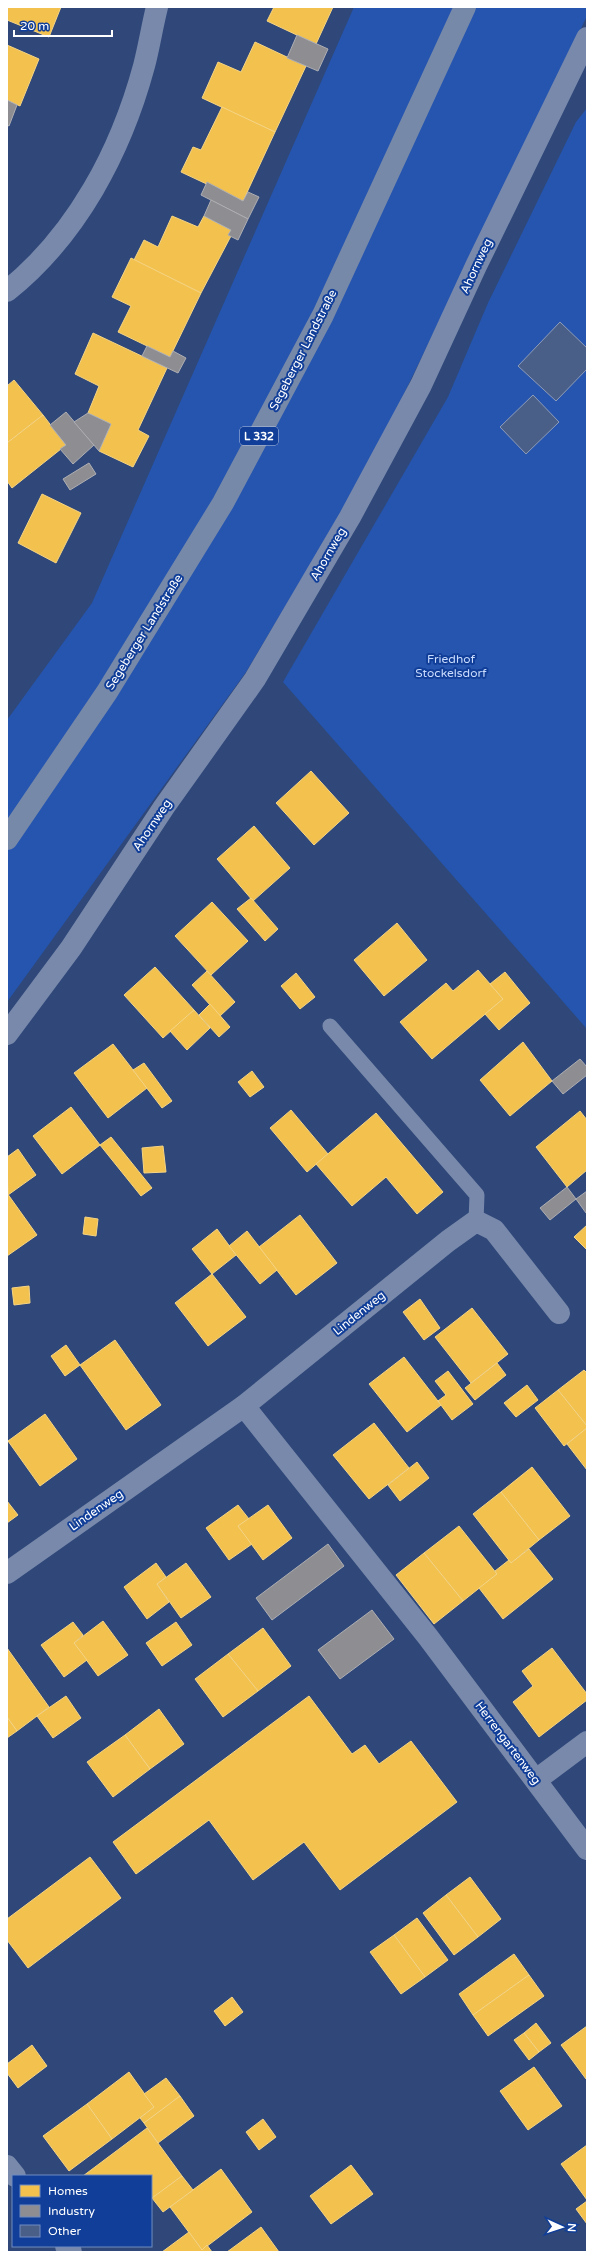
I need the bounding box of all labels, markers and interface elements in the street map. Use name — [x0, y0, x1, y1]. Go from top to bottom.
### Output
scale bar — [14, 12, 112, 38]
text: 20 m — [20, 19, 49, 33]
street label: Ahornweg — [457, 236, 495, 296]
street label: Segeberger Landstraße — [266, 287, 340, 413]
road number: L 332 — [240, 427, 278, 445]
street label: Ahornweg — [307, 525, 349, 583]
street label: Segeberger Landstraße — [103, 571, 185, 692]
park label: Friedhof Stockelsdorf — [415, 652, 487, 680]
street label: Ahornweg — [130, 797, 174, 853]
street label: Lindenweg — [330, 1288, 388, 1338]
street label: Lindenweg — [66, 1486, 126, 1534]
street label: Herrengartenweg — [472, 1699, 544, 1787]
legend — [12, 2175, 152, 2247]
text: Homes — [48, 2184, 88, 2198]
text: Industry — [48, 2204, 95, 2218]
north arrow — [542, 2207, 582, 2247]
text: N — [565, 2223, 578, 2232]
text: Other — [48, 2224, 81, 2238]

